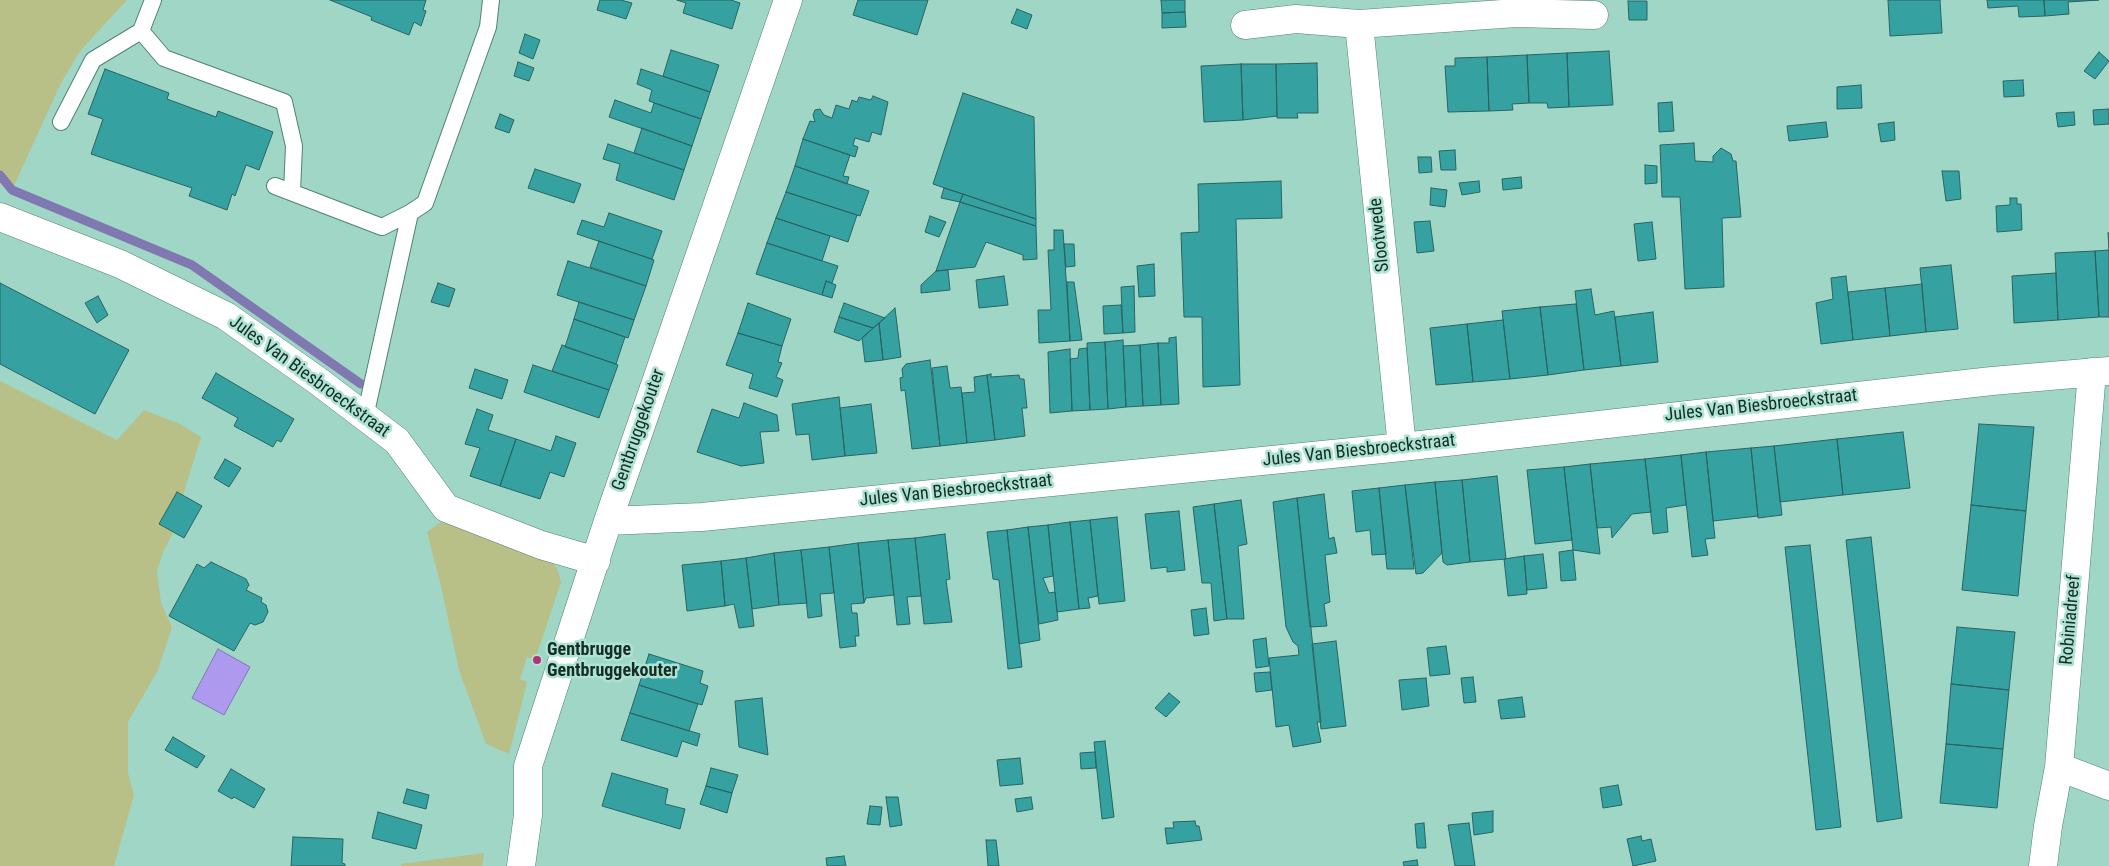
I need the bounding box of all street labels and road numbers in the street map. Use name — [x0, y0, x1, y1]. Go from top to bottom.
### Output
street label: Slootwede — [1365, 197, 1395, 273]
street label: Jules Van Biesbroeckstraat — [224, 311, 394, 443]
street label: Gentbruggekouter — [608, 366, 670, 494]
street label: Jules Van Biesbroeckstraat — [1664, 385, 1858, 427]
street label: Jules Van Biesbroeckstraat — [1262, 430, 1456, 472]
street label: Jules Van Biesbroeckstraat — [859, 470, 1053, 512]
street label: Robiniadreef — [2056, 574, 2086, 666]

